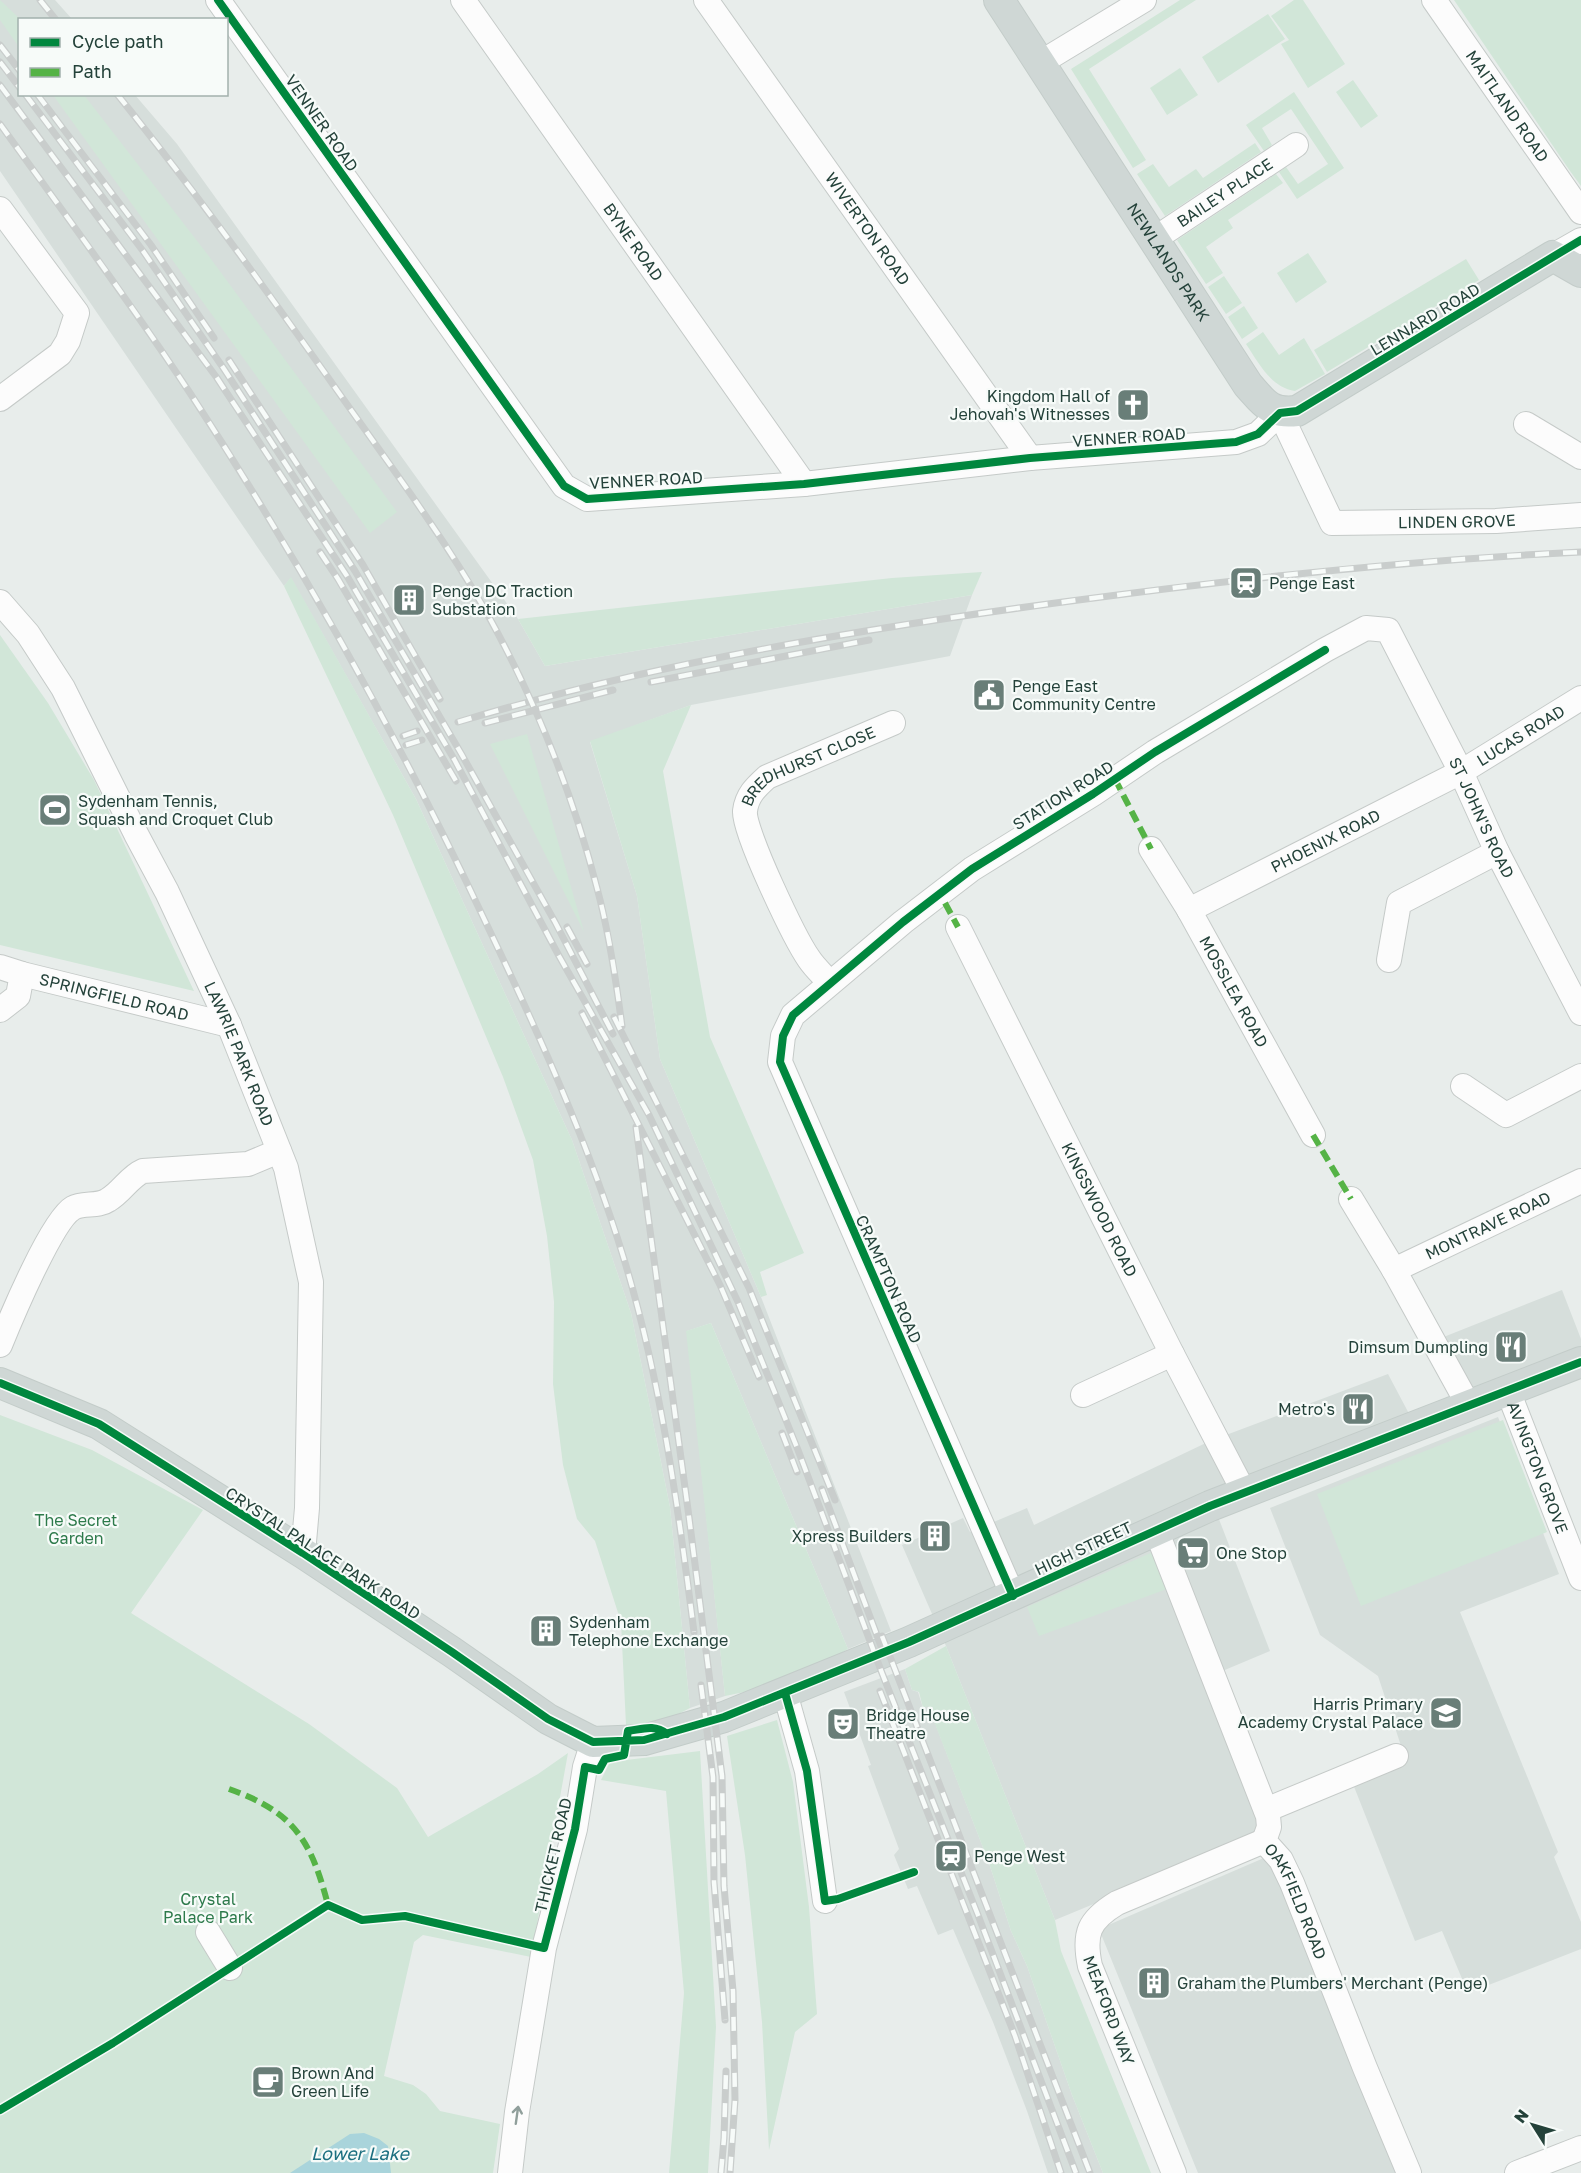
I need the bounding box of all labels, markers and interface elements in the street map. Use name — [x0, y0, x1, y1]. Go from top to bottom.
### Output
legend — [18, 18, 228, 96]
text: Cycle path — [72, 30, 164, 52]
street label: MAITLAND ROAD — [1462, 46, 1553, 166]
text: Path — [72, 60, 112, 82]
street label: VENNER ROAD — [281, 71, 363, 175]
street label: BAILEY PLACE — [1173, 153, 1276, 231]
street label: WIVERTON ROAD — [821, 168, 914, 289]
street label: BYNE ROAD — [599, 199, 668, 285]
street label: NEWLANDS PARK — [1123, 199, 1214, 325]
street label: LENNARD ROAD — [1367, 278, 1483, 360]
place label: Kingdom Hall of Jehovah's Witnesses — [950, 386, 1110, 424]
church icon: Kingdom Hall of Jehovah's Witnesses — [1115, 387, 1151, 423]
street label: VENNER ROAD — [1072, 423, 1186, 451]
street label: VENNER ROAD — [589, 467, 703, 493]
street label: LINDEN GROVE — [1398, 510, 1516, 532]
station icon: Penge East — [1228, 565, 1264, 601]
place label: Penge East — [1269, 573, 1355, 593]
place label: Penge DC Traction Substation — [432, 581, 573, 619]
building icon: Penge DC Traction Substation — [391, 582, 427, 618]
place label: Penge East Community Centre — [1012, 676, 1156, 714]
public building icon: Penge East Community Centre — [971, 677, 1007, 713]
street label: LUCAS ROAD — [1473, 700, 1568, 770]
street label: BREDHURST CLOSE — [736, 722, 878, 809]
street label: ST JOHN'S ROAD — [1445, 754, 1519, 881]
street label: STATION ROAD — [1009, 756, 1117, 834]
place label: Sydenham Tennis, Squash and Croquet Club — [78, 791, 273, 829]
sports icon: Sydenham Tennis, Squash and Croquet Club — [37, 792, 73, 828]
street label: PHOENIX ROAD — [1267, 805, 1384, 877]
street label: MOSSLEA ROAD — [1195, 932, 1273, 1051]
street label: SPRINGFIELD ROAD — [37, 969, 191, 1025]
street label: LAWRIE PARK ROAD — [200, 978, 278, 1129]
street label: KINGSWOOD ROAD — [1057, 1139, 1142, 1280]
street label: MONTRAVE ROAD — [1422, 1187, 1554, 1264]
street label: CRAMPTON ROAD — [852, 1212, 926, 1346]
restaurant icon: Dimsum Dumpling — [1493, 1329, 1529, 1365]
place label: Dimsum Dumpling — [1348, 1337, 1488, 1357]
restaurant icon: Metro's — [1340, 1391, 1376, 1427]
place label: Metro's — [1278, 1399, 1335, 1419]
street label: AVINGTON GROVE — [1503, 1399, 1573, 1536]
street label: CRYSTAL PALACE PARK ROAD — [222, 1482, 424, 1624]
park label: The Secret Garden — [34, 1510, 118, 1548]
street label: HIGH STREET — [1031, 1517, 1135, 1579]
building icon: Xpress Builders — [917, 1518, 953, 1554]
place label: Xpress Builders — [792, 1526, 912, 1546]
supermarket icon: One Stop — [1175, 1535, 1211, 1571]
place label: One Stop — [1216, 1543, 1287, 1563]
place label: Sydenham Telephone Exchange — [569, 1612, 728, 1650]
building icon: Sydenham Telephone Exchange — [528, 1613, 564, 1649]
place label: Harris Primary Academy Crystal Palace — [1238, 1694, 1423, 1732]
school or university icon: Harris Primary Academy Crystal Palace — [1428, 1695, 1464, 1731]
place label: Bridge House Theatre — [866, 1705, 969, 1743]
theatre icon: Bridge House Theatre — [825, 1706, 861, 1742]
street label: THICKET ROAD — [530, 1796, 576, 1914]
station icon: Penge West — [933, 1838, 969, 1874]
street label: OAKFIELD ROAD — [1260, 1839, 1331, 1962]
place label: Penge West — [974, 1846, 1065, 1866]
park label: Crystal Palace Park — [163, 1889, 253, 1927]
street label: MEAFORD WAY — [1079, 1953, 1139, 2068]
building icon: Graham the Plumbers' Merchant (Penge) — [1136, 1965, 1172, 2001]
place label: Graham the Plumbers' Merchant (Penge) — [1177, 1973, 1488, 1993]
place label: Brown And Green Life — [291, 2063, 374, 2101]
cafe icon: Brown And Green Life — [250, 2064, 286, 2100]
north arrow — [1503, 2095, 1563, 2155]
text: N — [1509, 2105, 1533, 2127]
one-way arrow — [512, 2106, 523, 2125]
water label: Lower Lake — [311, 2142, 411, 2164]

